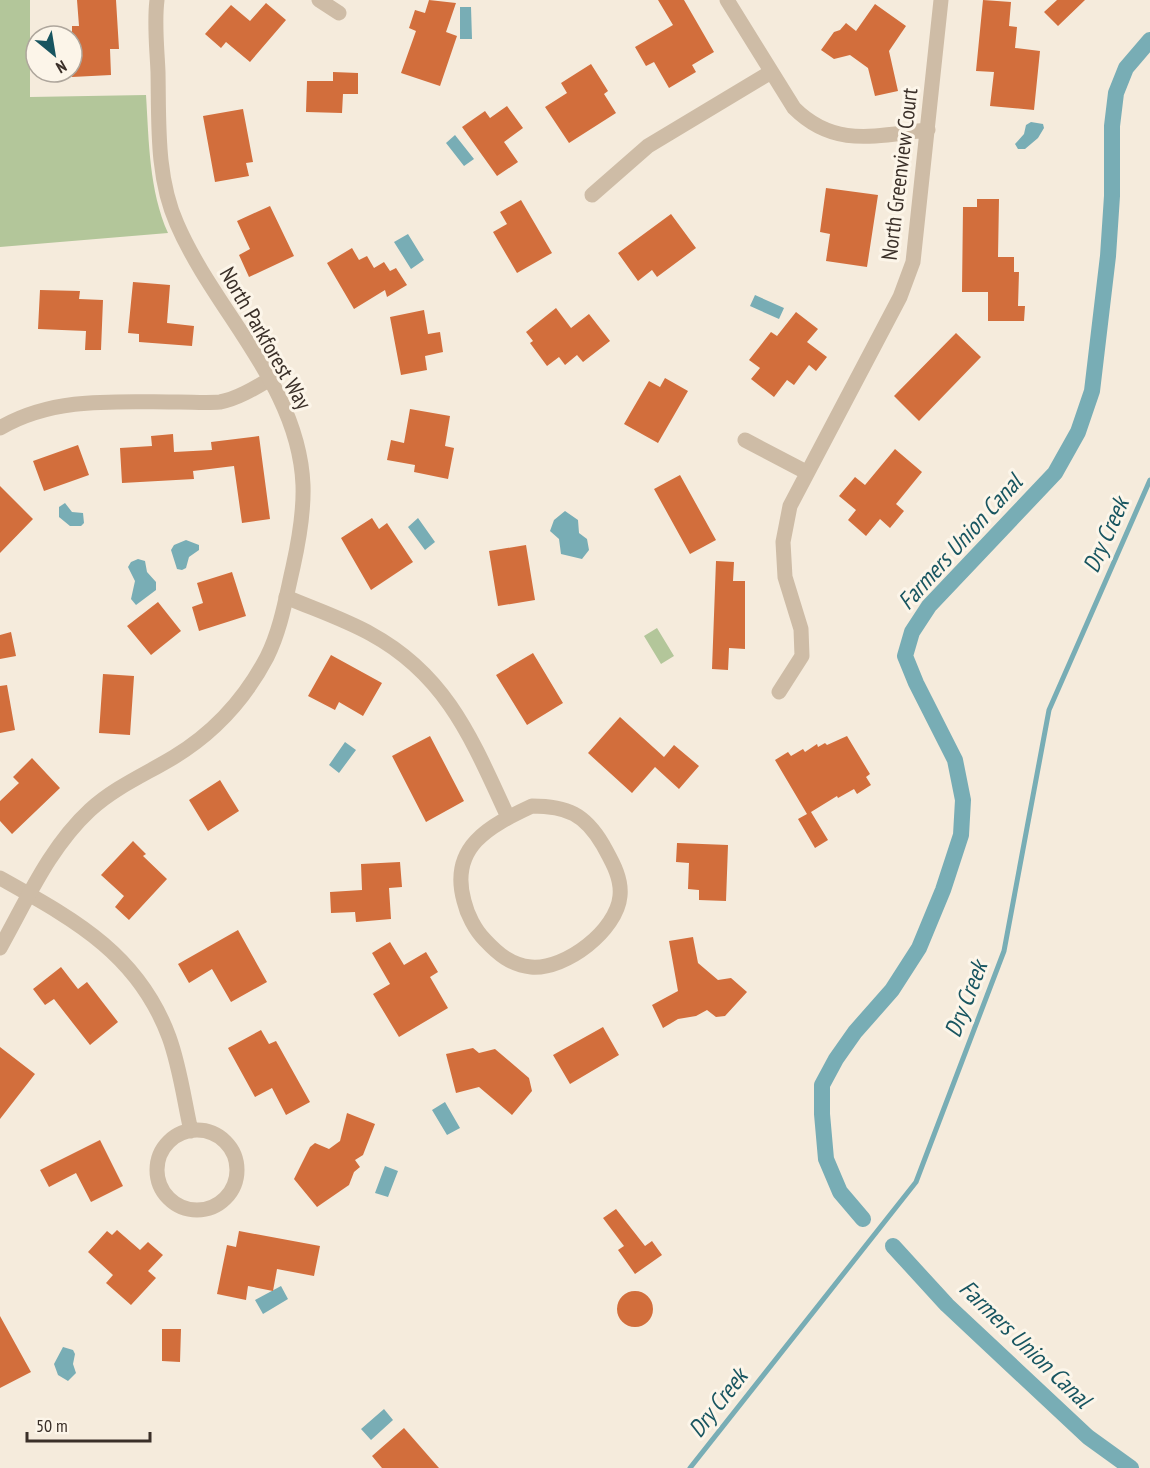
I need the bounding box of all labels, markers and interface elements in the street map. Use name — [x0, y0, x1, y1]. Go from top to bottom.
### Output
north arrow — [24, 24, 84, 84]
text: N — [53, 56, 70, 78]
street label: North Greenview Court — [875, 86, 923, 262]
street label: North Parkforest Way — [214, 262, 318, 415]
water label: Farmers Union Canal — [891, 466, 1030, 616]
water label: Dry Creek — [1075, 490, 1137, 577]
water label: Dry Creek — [937, 954, 995, 1041]
water label: Farmers Union Canal — [953, 1273, 1100, 1416]
water label: Dry Creek — [681, 1360, 756, 1443]
scale bar — [27, 1405, 150, 1443]
text: 50 m — [36, 1414, 68, 1437]

